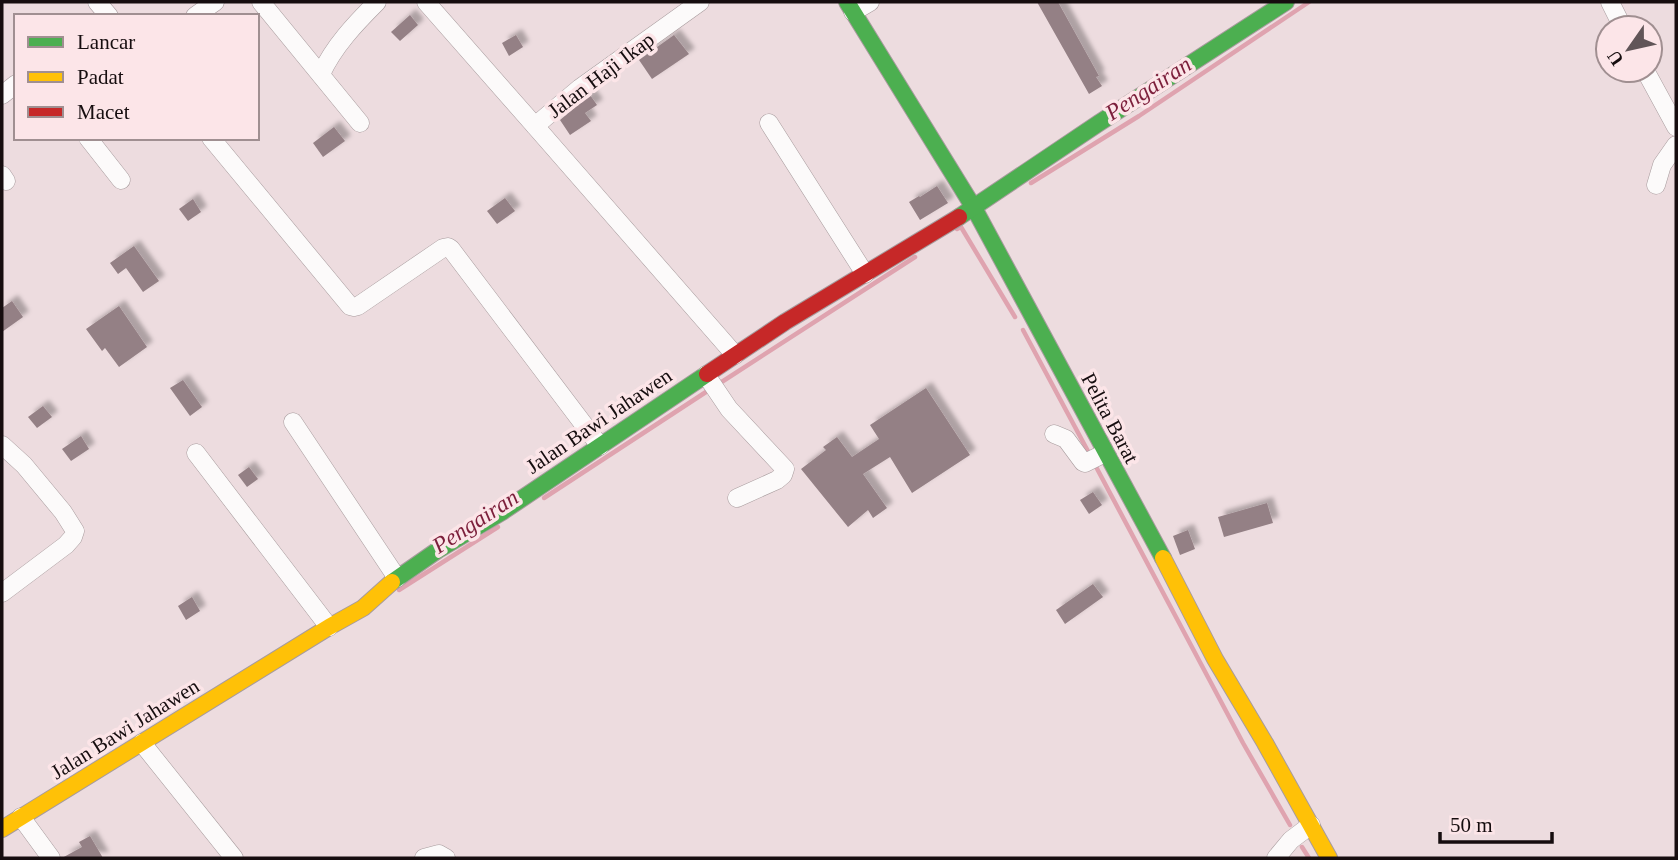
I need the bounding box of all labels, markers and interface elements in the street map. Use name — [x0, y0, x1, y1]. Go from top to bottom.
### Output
legend — [14, 14, 259, 140]
north arrow — [1594, 14, 1664, 84]
street label: Jalan Haji Ikap — [543, 27, 659, 123]
text: Lancar — [77, 30, 135, 54]
text: U — [1603, 46, 1628, 70]
water label: Pengairan — [1100, 51, 1196, 126]
text: Padat — [77, 65, 124, 89]
text: Macet — [77, 100, 130, 124]
street label: Jalan Bawi Jahawen — [522, 363, 677, 479]
street label: Pelita Barat — [1076, 369, 1144, 467]
water label: Pengairan — [427, 484, 523, 559]
street label: Jalan Bawi Jahawen — [46, 673, 204, 784]
scale bar — [1440, 800, 1552, 844]
text: 50 m — [1450, 813, 1493, 837]

